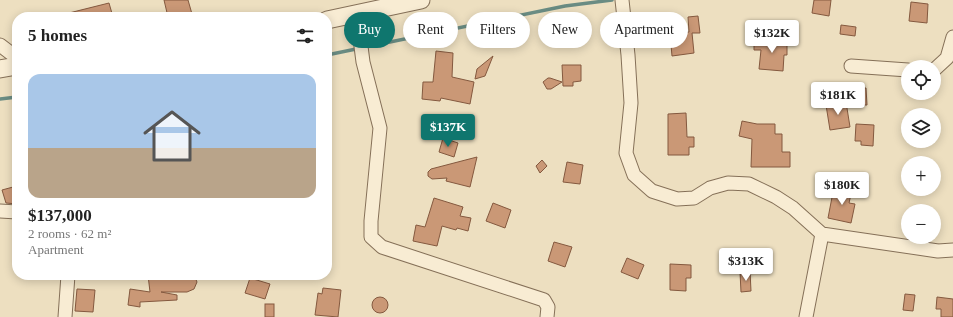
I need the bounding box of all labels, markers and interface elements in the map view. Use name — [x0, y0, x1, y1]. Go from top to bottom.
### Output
chip: Buy — [344, 12, 395, 48]
chip: Rent — [403, 12, 458, 48]
chip: Filters — [466, 12, 530, 48]
chip: New — [538, 12, 592, 48]
chip: Apartment — [600, 12, 688, 48]
pin: $132K — [744, 20, 800, 54]
icon: filters — [294, 25, 316, 47]
text: $132K — [754, 25, 790, 40]
text: 5 homes — [28, 26, 87, 45]
map controls — [901, 60, 941, 244]
button: locate — [901, 60, 941, 100]
pin: $181K — [810, 82, 866, 116]
text: $181K — [820, 87, 856, 102]
icon: home — [136, 100, 208, 172]
button: layers — [901, 108, 941, 148]
pin: $137K — [420, 114, 476, 148]
text: $137K — [430, 119, 466, 134]
button: + — [901, 156, 941, 196]
pin: $180K — [814, 172, 870, 206]
text: $180K — [824, 177, 860, 192]
button: − — [901, 204, 941, 244]
text: $137,000 — [28, 206, 92, 225]
text: 2 rooms · 62 m² — [28, 226, 111, 241]
text: Apartment — [28, 242, 84, 257]
pin: $313K — [718, 248, 774, 282]
text: $313K — [728, 253, 764, 268]

